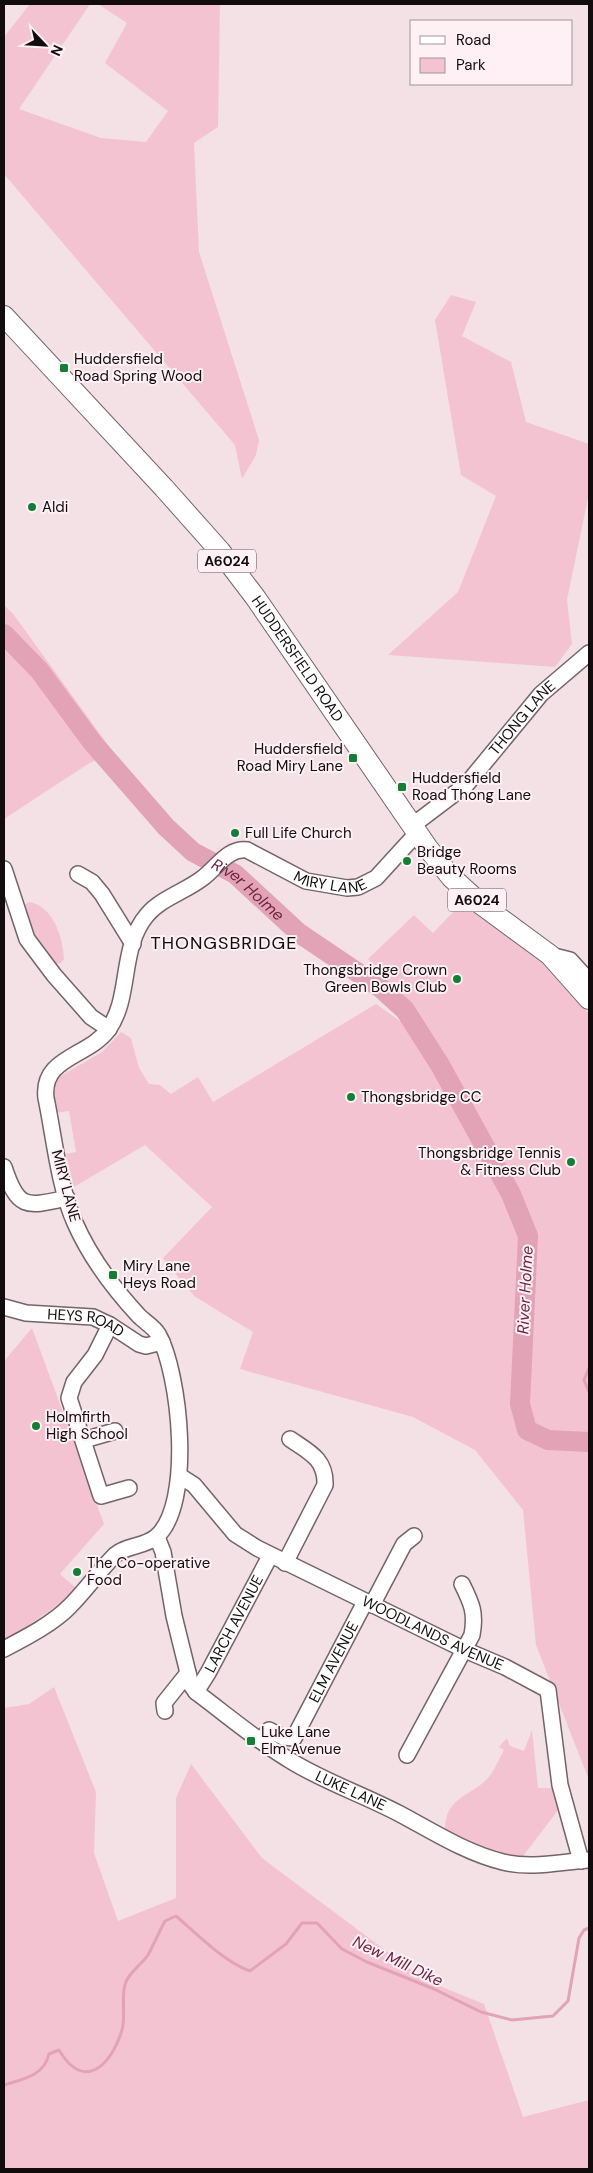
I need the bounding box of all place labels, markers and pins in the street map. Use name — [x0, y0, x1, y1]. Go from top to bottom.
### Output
place label: Huddersfield Road Spring Wood — [74, 349, 202, 386]
marker: Huddersfield Road Spring Wood — [58, 362, 70, 374]
place label: Aldi — [42, 497, 68, 517]
marker: Aldi — [26, 501, 38, 513]
place label: Huddersfield Road Miry Lane — [237, 739, 343, 776]
marker: Huddersfield Road Miry Lane — [347, 752, 359, 764]
place label: Huddersfield Road Thong Lane — [412, 768, 531, 805]
marker: Huddersfield Road Thong Lane — [396, 781, 408, 793]
place label: Full Life Church — [245, 823, 352, 843]
marker: Full Life Church — [229, 827, 241, 839]
place label: Bridge Beauty Rooms — [417, 842, 517, 879]
marker: Bridge Beauty Rooms — [401, 855, 413, 867]
place label: Thongsbridge Crown Green Bowls Club — [303, 960, 447, 997]
marker: Thongsbridge Crown Green Bowls Club — [451, 973, 463, 985]
place label: Thongsbridge CC — [361, 1087, 482, 1107]
marker: Thongsbridge CC — [345, 1091, 357, 1103]
place label: Thongsbridge Tennis & Fitness Club — [418, 1143, 561, 1180]
marker: Thongsbridge Tennis & Fitness Club — [565, 1156, 577, 1168]
place label: Miry Lane Heys Road — [123, 1256, 196, 1293]
marker: Miry Lane Heys Road — [107, 1269, 119, 1281]
place label: Holmfirth High School — [46, 1407, 128, 1444]
marker: Holmfirth High School — [30, 1420, 42, 1432]
place label: The Co-operative Food — [87, 1553, 210, 1590]
marker: The Co-operative Food — [71, 1566, 83, 1578]
place label: Luke Lane Elm Avenue — [261, 1722, 341, 1759]
marker: Luke Lane Elm Avenue — [245, 1735, 257, 1747]

